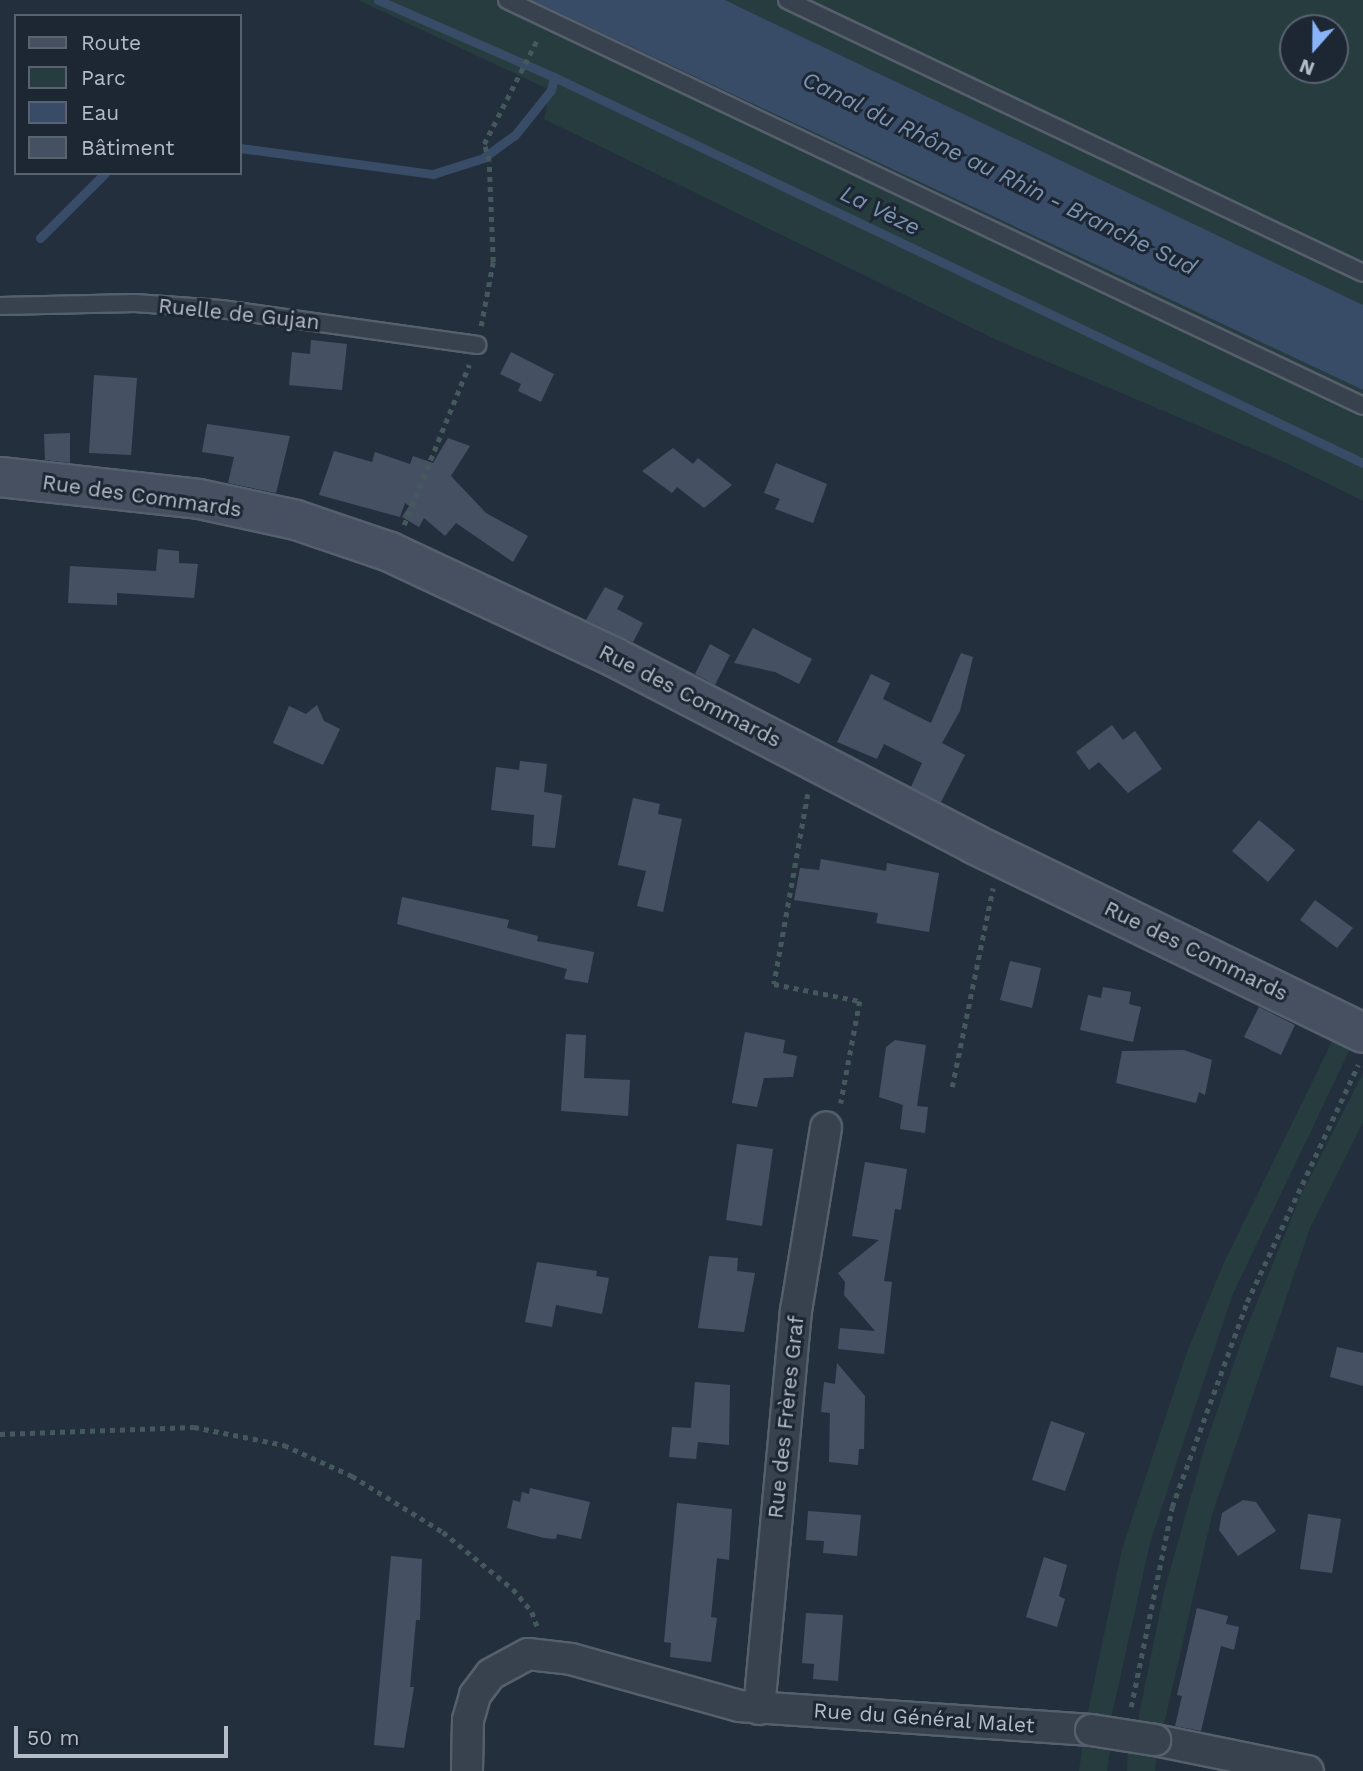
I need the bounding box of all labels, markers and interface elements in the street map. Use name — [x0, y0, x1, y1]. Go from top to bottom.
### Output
legend — [14, 14, 242, 175]
north arrow — [1279, 14, 1349, 84]
text: Route — [81, 30, 141, 55]
text: N — [1296, 54, 1318, 80]
text: Parc — [81, 65, 126, 90]
water label: Canal du Rhône au Rhin - Branche Sud — [797, 66, 1201, 282]
text: Eau — [81, 100, 119, 125]
text: Bâtiment — [81, 135, 174, 160]
water label: La Vèze — [835, 180, 925, 242]
street label: Ruelle de Gujan — [157, 293, 321, 335]
street label: Rue des Commards — [41, 470, 243, 522]
street label: Rue des Commards — [595, 639, 785, 753]
street label: Rue des Commards — [1100, 896, 1292, 1006]
street label: Rue des Frères Graf — [763, 1314, 809, 1520]
street label: Rue du Général Malet — [812, 1698, 1036, 1738]
scale bar — [18, 1712, 231, 1756]
text: 50 m — [27, 1725, 79, 1750]

